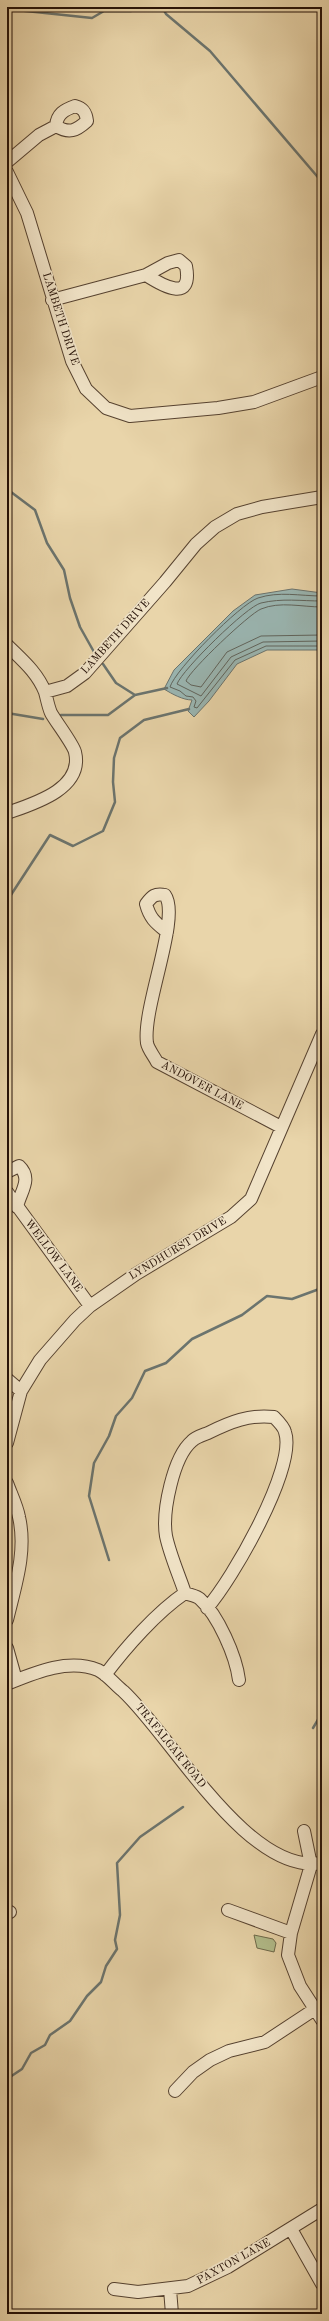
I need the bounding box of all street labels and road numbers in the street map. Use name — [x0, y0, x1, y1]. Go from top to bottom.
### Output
street label: LAMBETH DRIVE — [40, 271, 80, 367]
street label: LAMBETH DRIVE — [80, 597, 152, 677]
street label: ANDOVER LANE — [159, 1060, 245, 1112]
street label: LYNDHURST DRIVE — [127, 1216, 229, 1282]
street label: WELLOW LANE — [22, 1218, 84, 1294]
street label: TRAFALGAR ROAD — [133, 1702, 208, 1791]
street label: PAXTON LANE — [195, 2237, 273, 2287]

